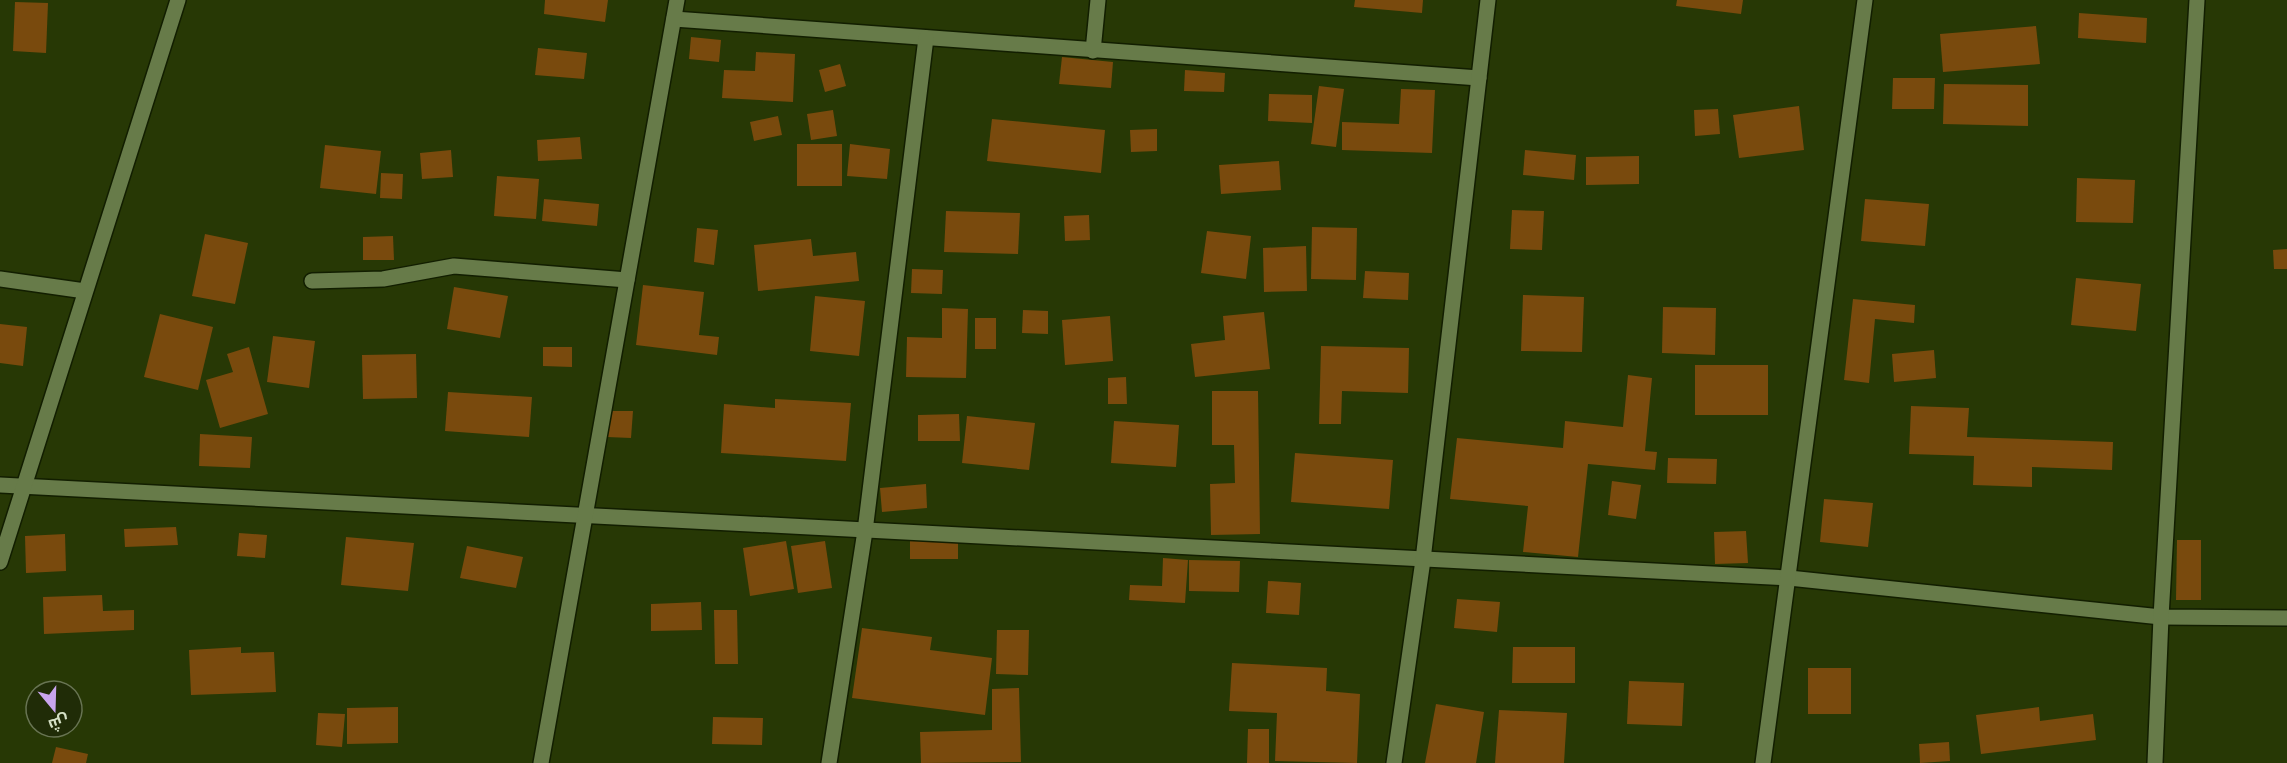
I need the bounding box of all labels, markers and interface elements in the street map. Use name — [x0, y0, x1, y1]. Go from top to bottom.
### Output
north arrow — [24, 679, 84, 739]
text: ش — [46, 710, 72, 736]

